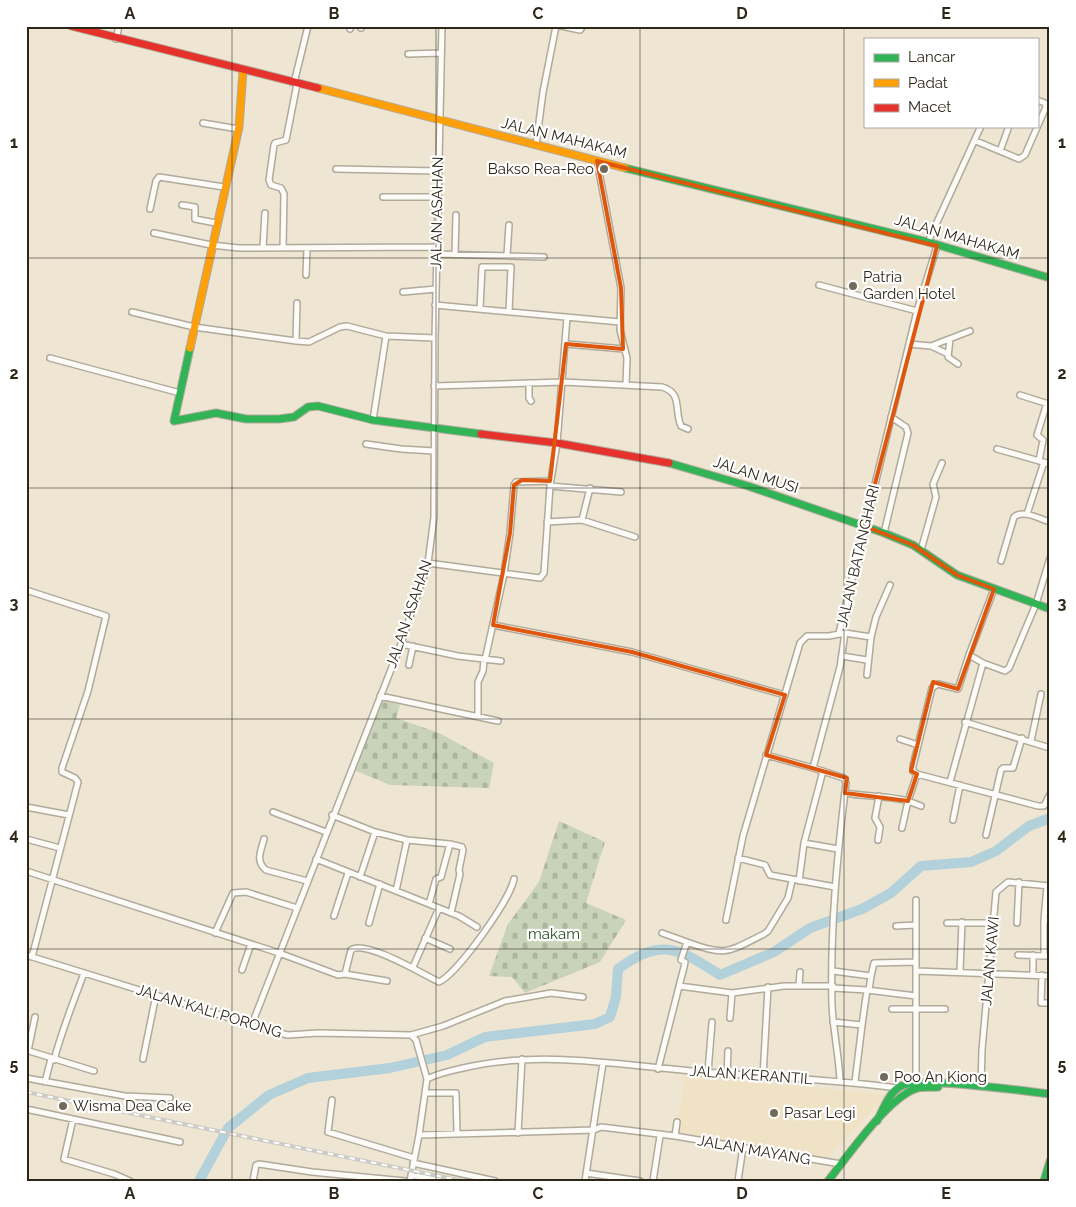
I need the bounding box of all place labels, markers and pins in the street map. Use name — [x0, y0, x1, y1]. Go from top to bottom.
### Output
place label: Bakso Rea-Reo — [488, 160, 594, 178]
marker: Bakso Rea-Reo — [598, 163, 610, 175]
place label: Patria Garden Hotel — [863, 268, 956, 303]
marker: Patria Garden Hotel — [847, 280, 859, 292]
place label: Poo An Kiong — [894, 1068, 987, 1086]
marker: Poo An Kiong — [878, 1071, 890, 1083]
place label: Wisma Dea Cake — [73, 1097, 192, 1115]
marker: Wisma Dea Cake — [57, 1100, 69, 1112]
place label: Pasar Legi — [784, 1104, 856, 1122]
marker: Pasar Legi — [768, 1107, 780, 1119]

